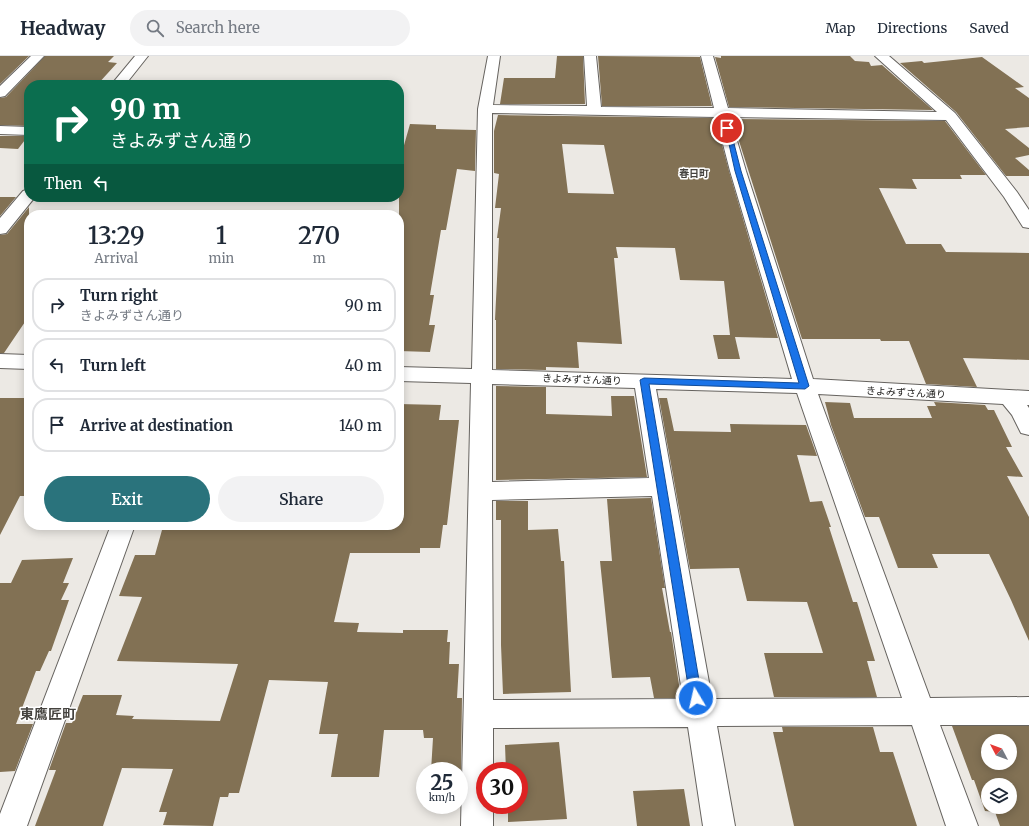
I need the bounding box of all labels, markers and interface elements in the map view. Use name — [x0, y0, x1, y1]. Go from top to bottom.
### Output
search box — [130, 10, 410, 46]
text: Headway — [20, 16, 106, 40]
icon: search — [144, 17, 166, 39]
text: Search here — [176, 18, 260, 37]
text: Map — [825, 19, 855, 37]
text: Directions — [877, 19, 947, 37]
text: Saved — [969, 19, 1009, 37]
text: 90 m — [110, 91, 181, 127]
icon: right — [44, 96, 96, 148]
pin — [710, 111, 744, 145]
icon: arrive — [716, 117, 738, 139]
text: きよみずさん通り — [110, 129, 254, 152]
district label: 春日町 — [679, 167, 709, 180]
icon: left — [90, 172, 112, 194]
text: Then — [44, 174, 82, 193]
text: 13:29 — [88, 220, 145, 251]
text: 1 — [216, 220, 227, 251]
text: 270 — [298, 220, 340, 251]
text: Arrival — [95, 250, 138, 267]
text: min — [208, 250, 234, 267]
text: m — [313, 250, 326, 267]
text: Turn right — [80, 286, 158, 305]
icon: right — [46, 294, 68, 316]
text: 90 m — [345, 296, 382, 315]
text: きよみずさん通り — [80, 307, 184, 324]
icon: left — [46, 354, 68, 376]
text: Turn left — [80, 356, 146, 375]
text: 40 m — [345, 356, 382, 375]
street label: きよみずさん通り — [542, 372, 622, 387]
street label: きよみずさん通り — [866, 384, 946, 401]
icon: arrive — [46, 414, 68, 436]
text: Arrive at destination — [80, 416, 233, 435]
text: 140 m — [339, 416, 382, 435]
button: Exit — [44, 476, 210, 522]
button: Share — [218, 476, 384, 522]
position arrow — [675, 677, 717, 719]
district label: 東鷹匠町 — [20, 705, 76, 723]
north arrow — [981, 734, 1017, 770]
map controls — [981, 734, 1017, 814]
speed limit sign: 30 — [476, 762, 528, 814]
text: 25 — [431, 770, 453, 795]
button: layers — [981, 778, 1017, 814]
text: km/h — [429, 791, 455, 804]

